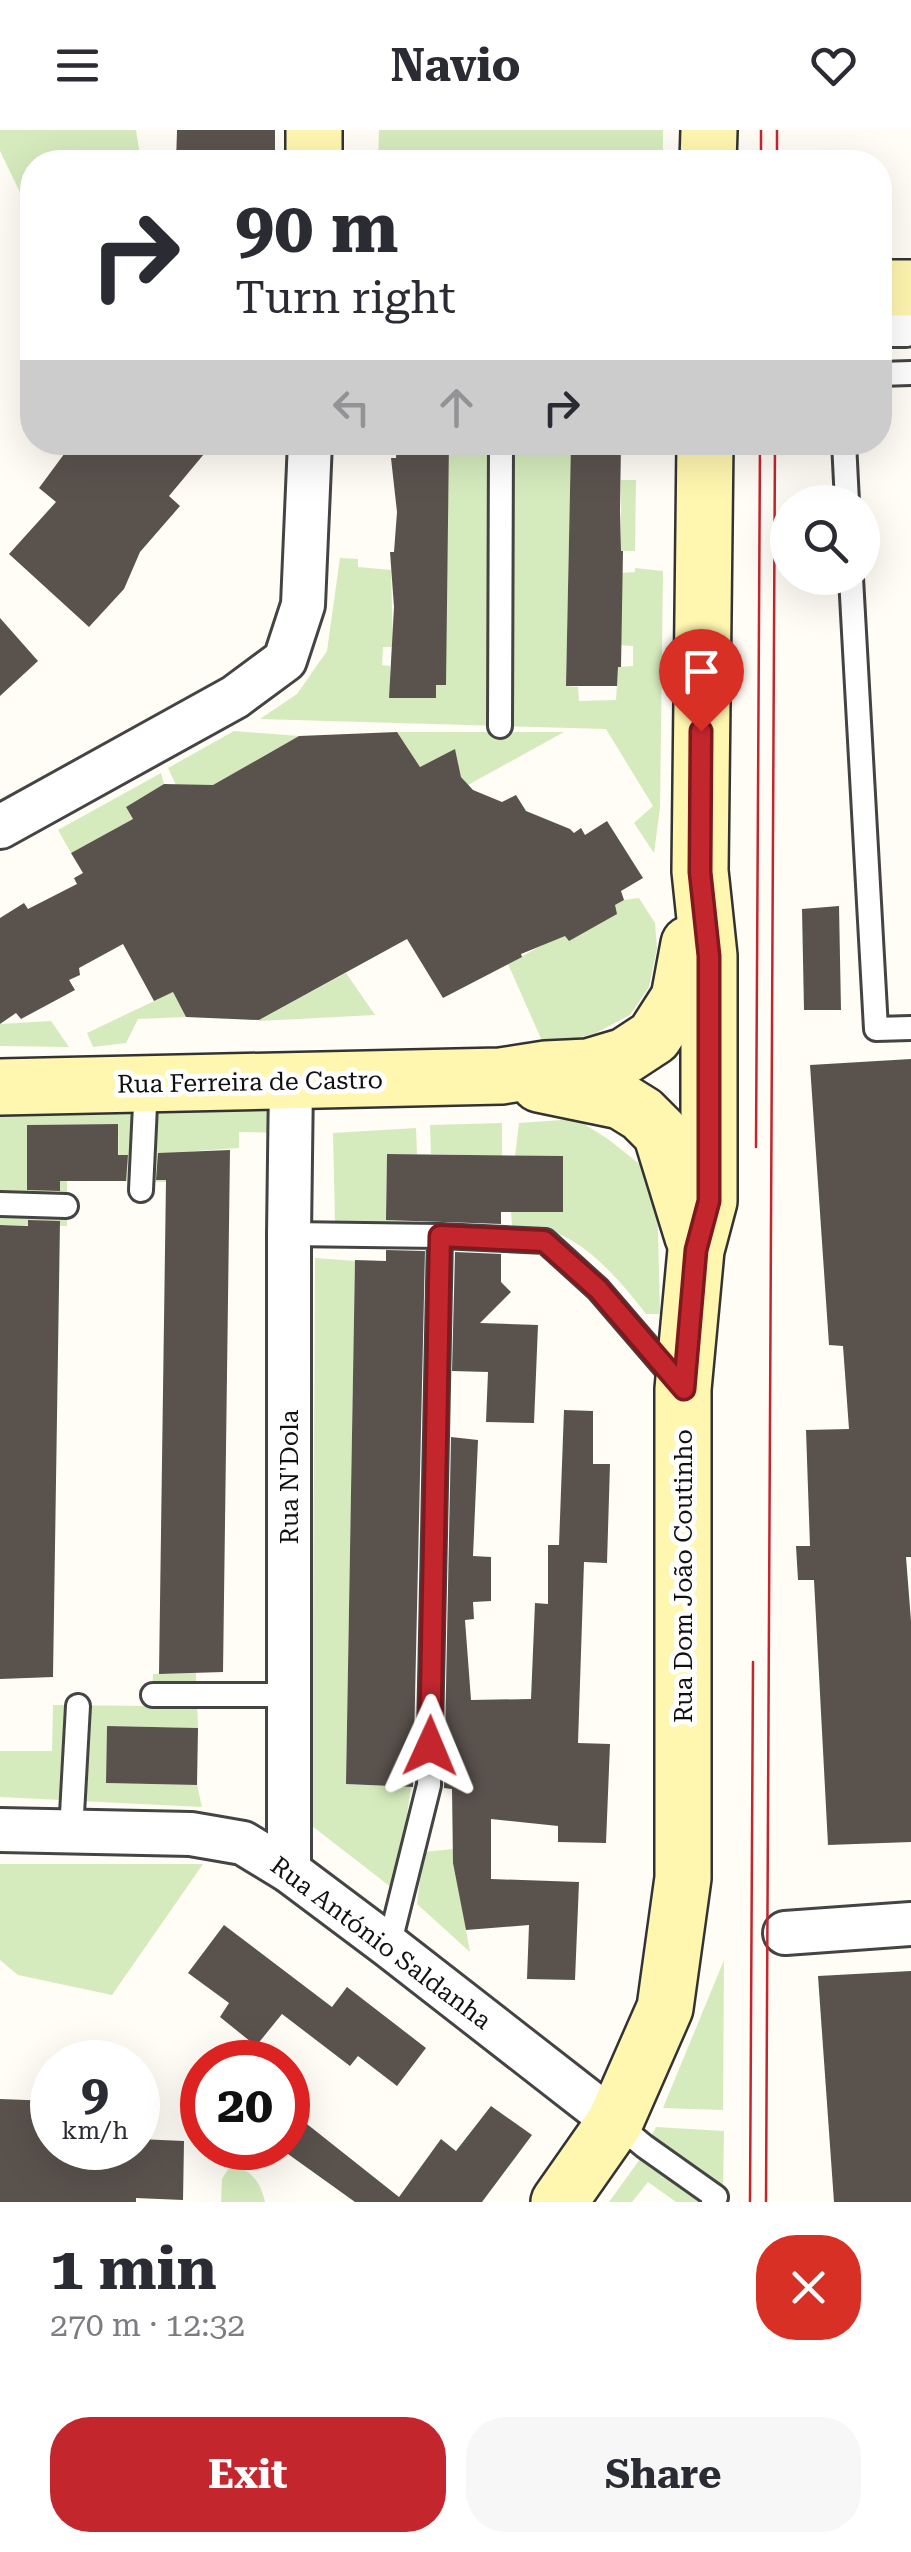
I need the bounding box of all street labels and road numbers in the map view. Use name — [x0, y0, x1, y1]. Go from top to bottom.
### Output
street label: Rua Ferreira de Castro — [117, 1065, 383, 1099]
street label: Rua N'Dola — [275, 1409, 304, 1544]
street label: Rua Dom João Coutinho — [669, 1429, 698, 1723]
street label: Rua António Saldanha — [265, 1851, 497, 2036]

